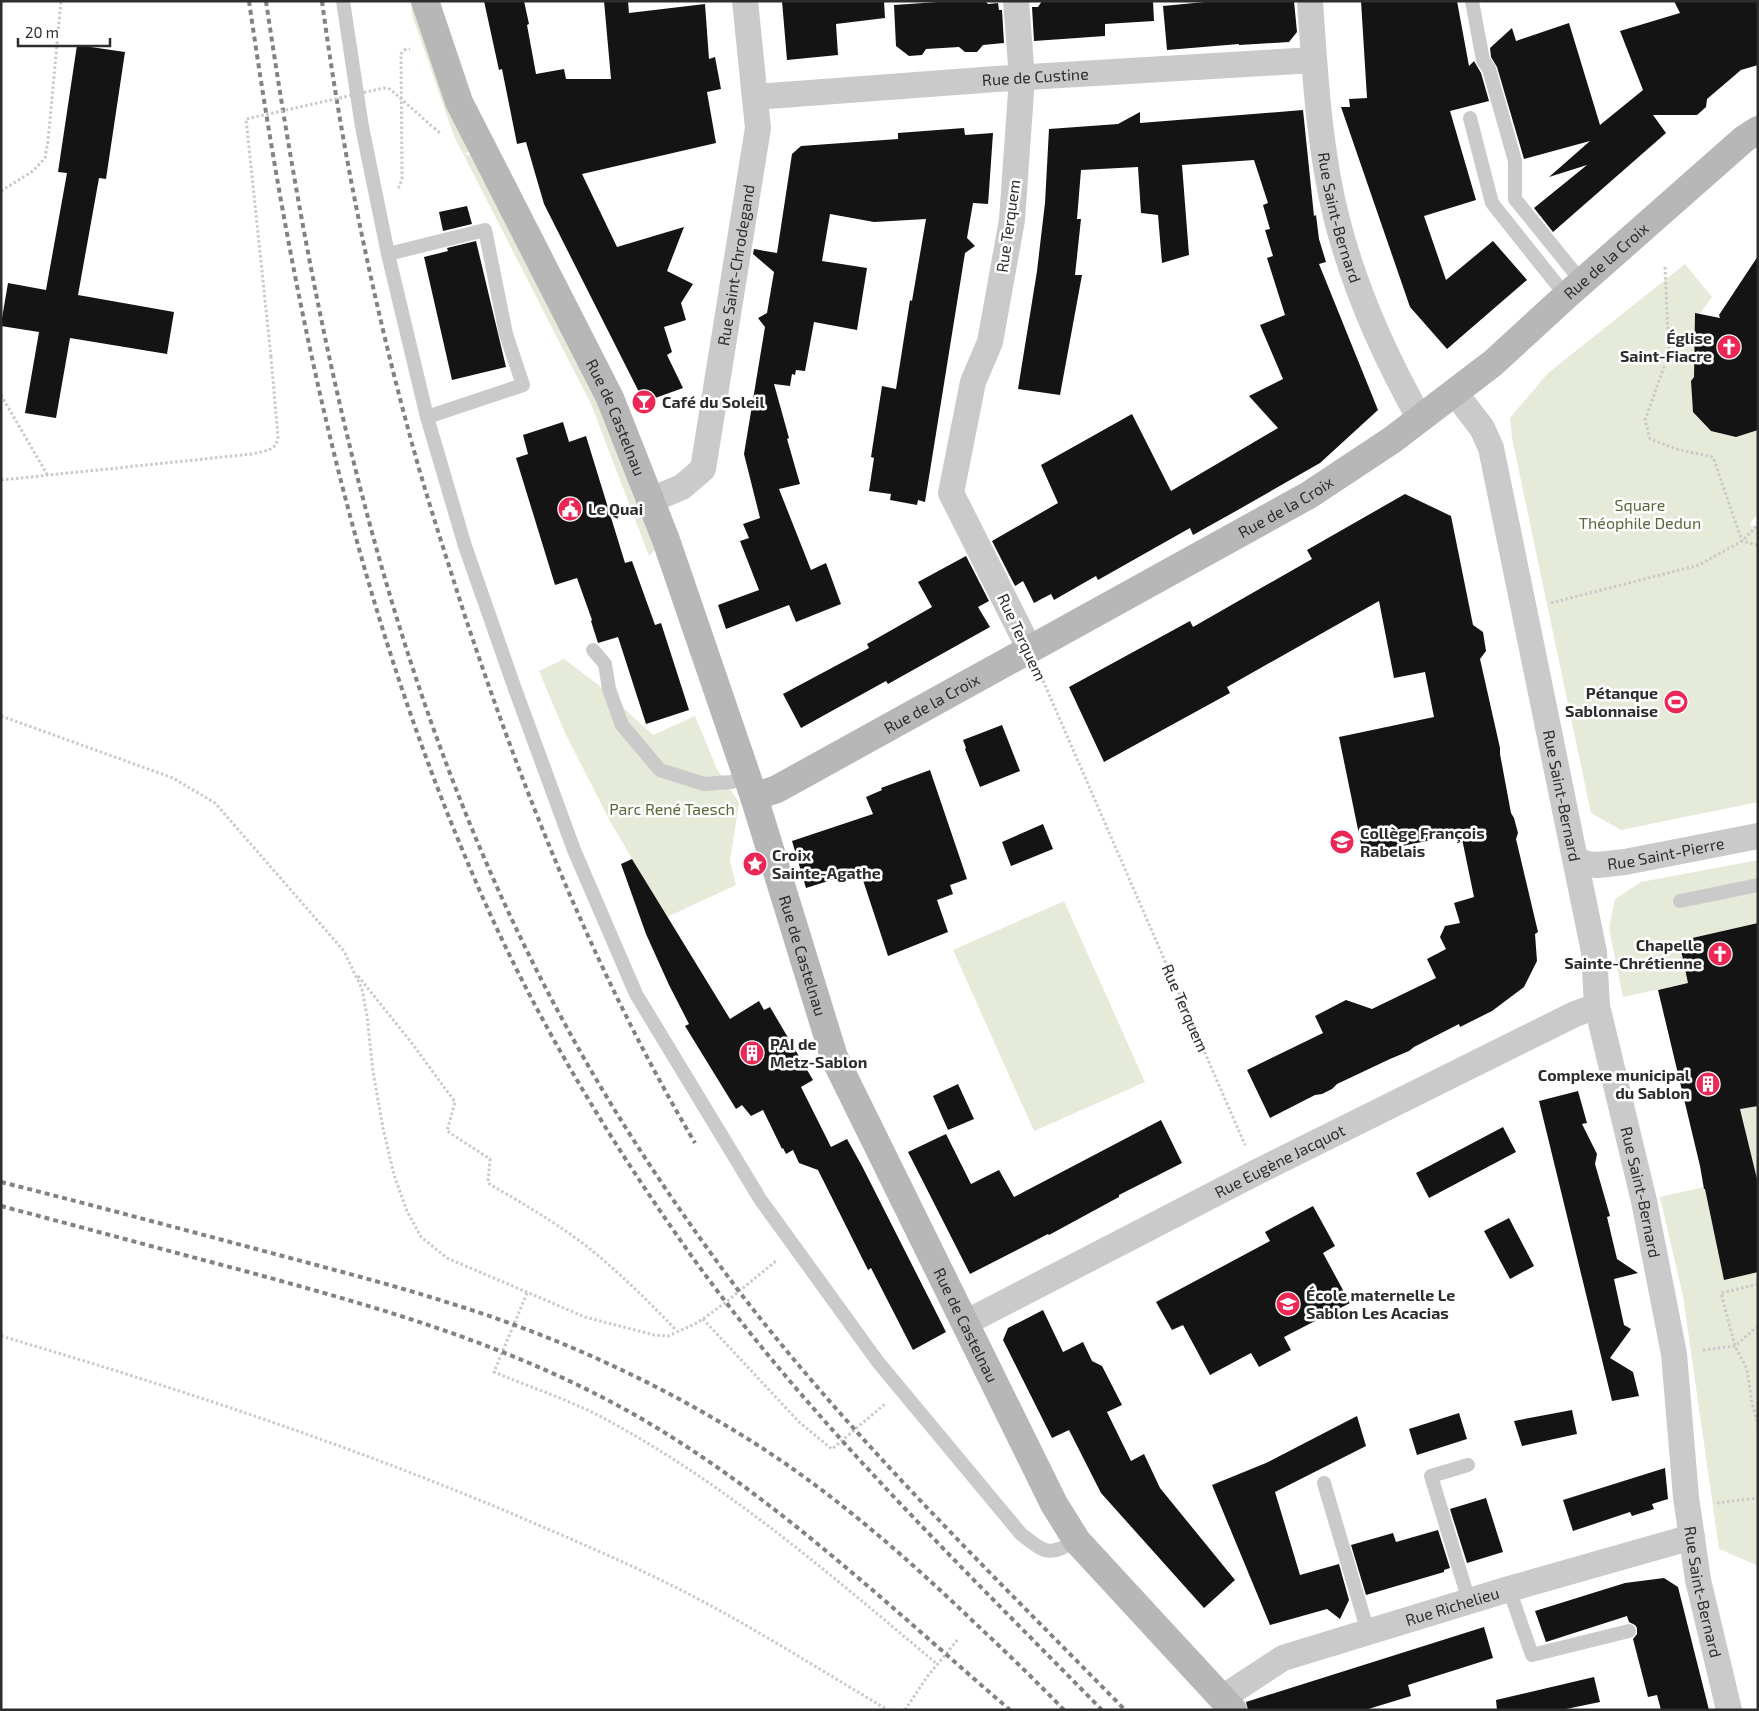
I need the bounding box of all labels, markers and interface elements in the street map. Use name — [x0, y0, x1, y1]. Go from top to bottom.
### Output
scale bar — [18, 15, 110, 47]
text: 20 m — [25, 23, 59, 41]
street label: Rue de Custine — [981, 63, 1089, 89]
street label: Rue Saint-Bernard — [1315, 151, 1366, 285]
street label: Rue Terquem — [992, 178, 1023, 274]
street label: Rue Saint-Chrodegand — [713, 183, 758, 347]
street label: Rue de la Croix — [1559, 218, 1652, 303]
place label: Église Saint-Fiacre — [1620, 328, 1712, 365]
church icon: Église Saint-Fiacre — [1716, 334, 1742, 360]
street label: Rue de Castelnau — [583, 356, 650, 478]
bar icon: Café du Soleil — [631, 389, 657, 415]
place label: Café du Soleil — [662, 392, 765, 411]
street label: Rue de la Croix — [1235, 471, 1337, 541]
park label: Square Théophile Dedun — [1579, 495, 1701, 532]
public building icon: Le Quai — [557, 496, 583, 522]
place label: Le Quai — [588, 499, 643, 519]
street label: Rue Terquem — [994, 590, 1051, 683]
street label: Rue de la Croix — [880, 669, 983, 737]
place label: Pétanque Sablonnaise — [1565, 683, 1658, 720]
sports icon: Pétanque Sablonnaise — [1663, 689, 1689, 715]
street label: Rue Saint-Bernard — [1540, 728, 1585, 863]
park label: Parc René Taesch — [609, 799, 735, 818]
place label: Collège François Rabelais — [1360, 823, 1485, 860]
school or university icon: Collège François Rabelais — [1329, 829, 1355, 855]
street label: Rue Saint-Pierre — [1606, 833, 1726, 873]
place label: Croix Sainte-Agathe — [772, 845, 881, 882]
place icon: Croix Sainte-Agathe — [742, 851, 768, 877]
street label: Rue de Castelnau — [776, 893, 831, 1018]
place label: Chapelle Sainte-Chrétienne — [1564, 935, 1702, 972]
church icon: Chapelle Sainte-Chrétienne — [1707, 941, 1733, 967]
street label: Rue Terquem — [1158, 961, 1213, 1055]
place label: PAI de Metz-Sablon — [770, 1034, 867, 1071]
building icon: PAI de Metz-Sablon — [739, 1040, 765, 1066]
place label: Complexe municipal du Sablon — [1538, 1065, 1691, 1102]
building icon: Complexe municipal du Sablon — [1695, 1071, 1721, 1097]
street label: Rue Eugène Jacquot — [1211, 1120, 1348, 1201]
street label: Rue Saint-Bernard — [1617, 1125, 1665, 1259]
street label: Rue de Castelnau — [930, 1264, 1003, 1385]
place label: École maternelle Le Sablon Les Acacias — [1306, 1285, 1455, 1322]
school or university icon: École maternelle Le Sablon Les Acacias — [1275, 1291, 1301, 1317]
street label: Rue Saint-Bernard — [1681, 1525, 1726, 1659]
street label: Rue Richelieu — [1403, 1583, 1501, 1629]

